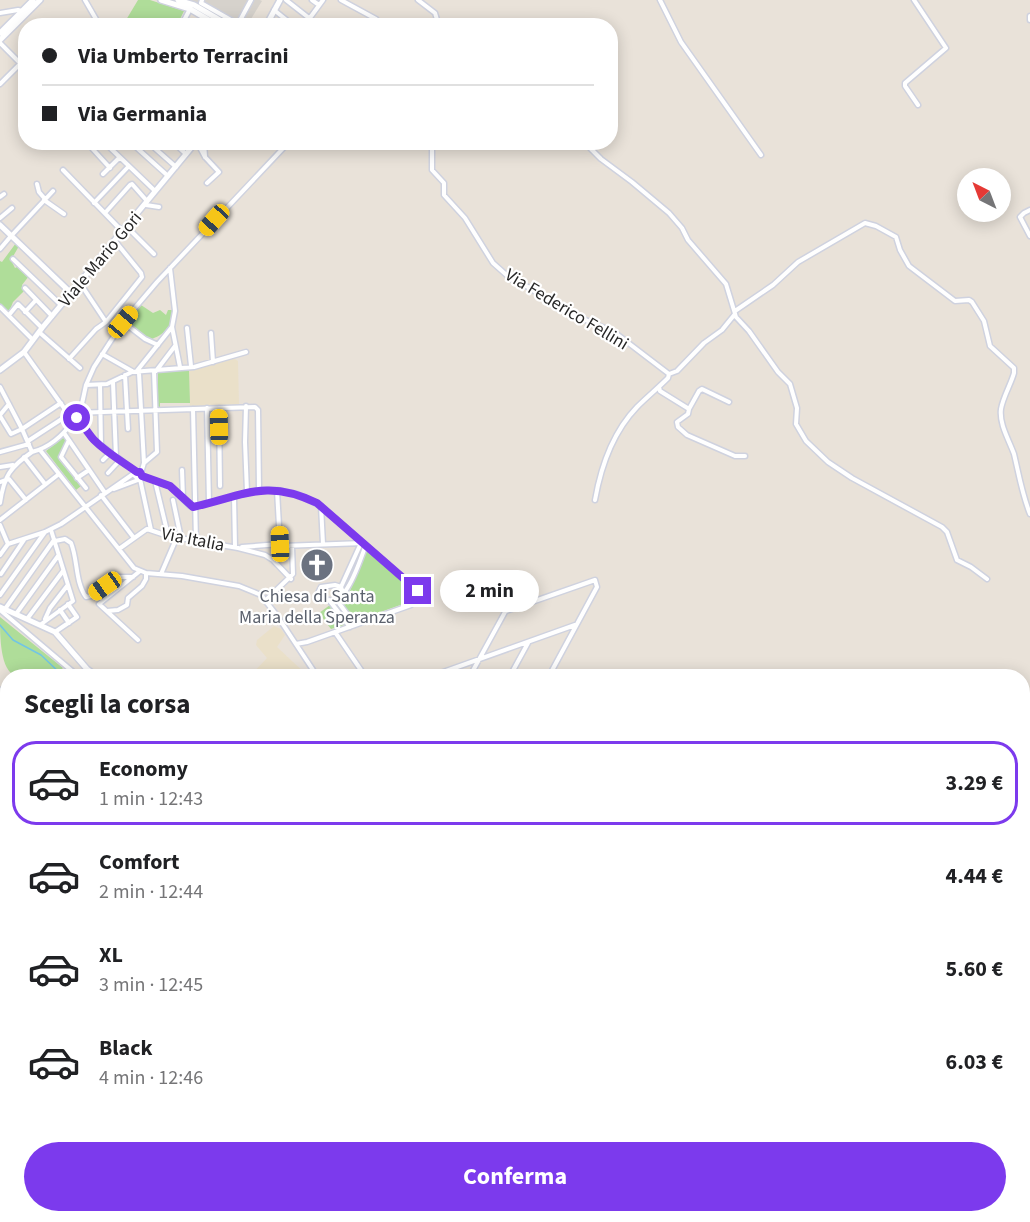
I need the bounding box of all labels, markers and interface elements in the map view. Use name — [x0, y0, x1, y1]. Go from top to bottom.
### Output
text: Via Umberto Terracini — [78, 40, 289, 72]
text: Via Germania — [78, 98, 207, 130]
north arrow — [957, 168, 1011, 222]
map controls — [957, 168, 1011, 222]
car — [195, 201, 233, 239]
street label: Viale Mario Gori — [53, 206, 148, 312]
street label: Via Federico Fellini — [500, 263, 633, 356]
car — [105, 302, 141, 342]
route start — [63, 404, 90, 431]
car — [210, 409, 228, 445]
street label: Via Italia — [159, 521, 227, 558]
car — [270, 526, 290, 562]
church icon: Chiesa di Santa Maria della Speranza — [299, 547, 335, 583]
car — [85, 568, 125, 604]
callout: 2 min — [439, 570, 538, 612]
route end — [404, 577, 431, 604]
text: 2 min — [465, 577, 514, 605]
place label: Chiesa di Santa Maria della Speranza — [239, 584, 395, 630]
text: Scegli la corsa — [24, 685, 191, 724]
text: Economy — [99, 753, 188, 785]
icon: car — [27, 756, 81, 810]
text: 3.29 € — [946, 767, 1003, 799]
text: 1 min · 12:43 — [99, 785, 203, 813]
text: Comfort — [99, 846, 180, 878]
icon: car — [27, 849, 81, 903]
text: 4.44 € — [946, 860, 1003, 892]
text: 2 min · 12:44 — [99, 878, 203, 906]
text: XL — [99, 939, 123, 971]
icon: car — [27, 942, 81, 996]
text: 5.60 € — [946, 953, 1003, 985]
text: 3 min · 12:45 — [99, 971, 203, 999]
text: Black — [99, 1032, 153, 1064]
icon: car — [27, 1035, 81, 1089]
text: 6.03 € — [946, 1046, 1003, 1078]
text: 4 min · 12:46 — [99, 1064, 203, 1092]
button: Conferma — [24, 1142, 1006, 1211]

